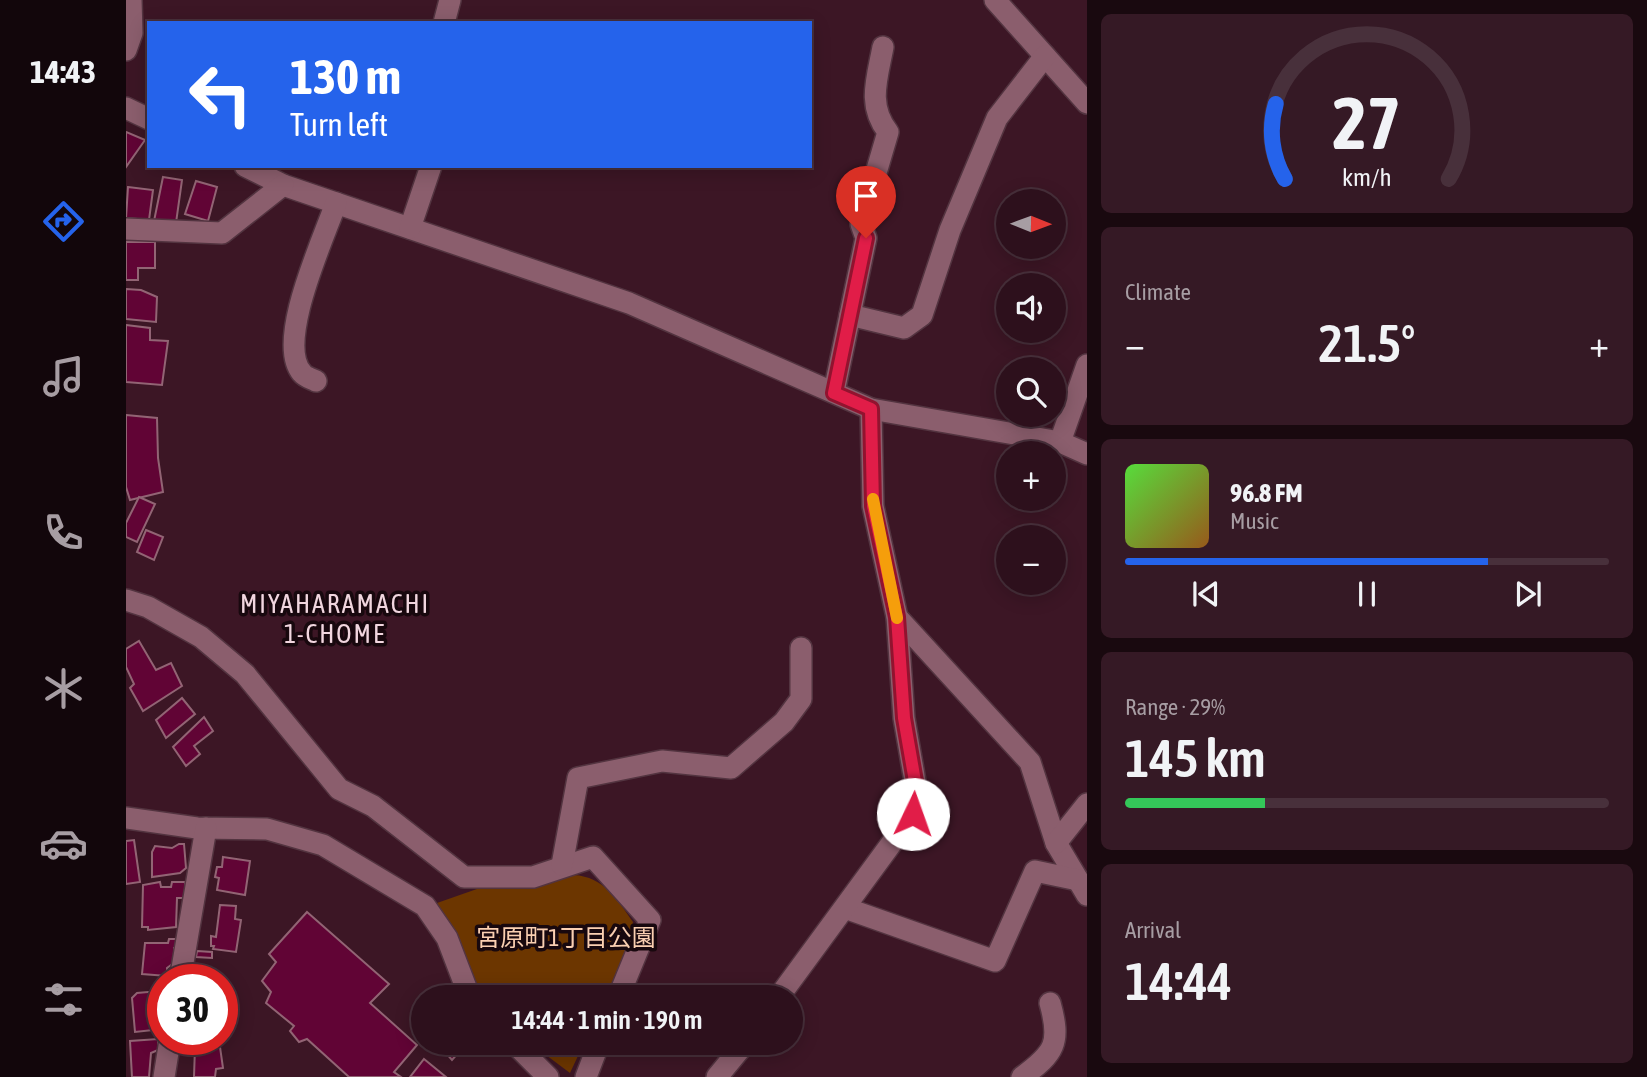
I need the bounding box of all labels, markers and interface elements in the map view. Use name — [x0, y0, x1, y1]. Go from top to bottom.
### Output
text: 130 m — [290, 48, 401, 104]
icon: left — [175, 49, 266, 140]
text: 14:43 — [30, 53, 96, 90]
text: 27 — [1333, 82, 1401, 165]
text: Turn left — [290, 106, 388, 143]
text: km/h — [1342, 163, 1392, 191]
pin — [836, 166, 896, 238]
icon: arrive — [847, 177, 885, 215]
north arrow — [996, 189, 1066, 259]
map controls — [996, 189, 1066, 595]
icon: directions — [39, 197, 88, 246]
button: sound — [996, 273, 1066, 343]
text: Climate — [1125, 279, 1191, 305]
text: 21.5° — [1319, 313, 1415, 373]
text: − — [1125, 322, 1145, 365]
text: + — [1589, 322, 1609, 365]
icon: music — [39, 352, 88, 401]
button: search — [996, 357, 1066, 427]
button: + — [996, 441, 1066, 511]
text: 96.8 FM — [1230, 478, 1303, 508]
icon: phone — [39, 508, 88, 557]
text: Music — [1230, 508, 1278, 534]
button: − — [996, 525, 1066, 595]
icon: previous — [1187, 575, 1225, 613]
icon: pause — [1348, 575, 1386, 613]
icon: next — [1509, 575, 1547, 613]
district label: MIYAHARAMACHI 1-CHOME — [240, 589, 430, 649]
icon: climate — [39, 664, 88, 713]
text: Range · 29% — [1125, 694, 1225, 720]
text: 145 km — [1125, 728, 1266, 788]
position arrow — [876, 777, 950, 851]
icon: car — [39, 819, 88, 868]
text: Arrival — [1125, 917, 1181, 943]
park label: 宮原町1丁目公園 — [476, 924, 656, 951]
text: 14:44 — [1125, 951, 1232, 1011]
speed limit sign: 30 — [147, 964, 238, 1055]
icon: filters — [39, 975, 88, 1024]
text: 14:44 · 1 min · 190 m — [512, 1005, 702, 1035]

